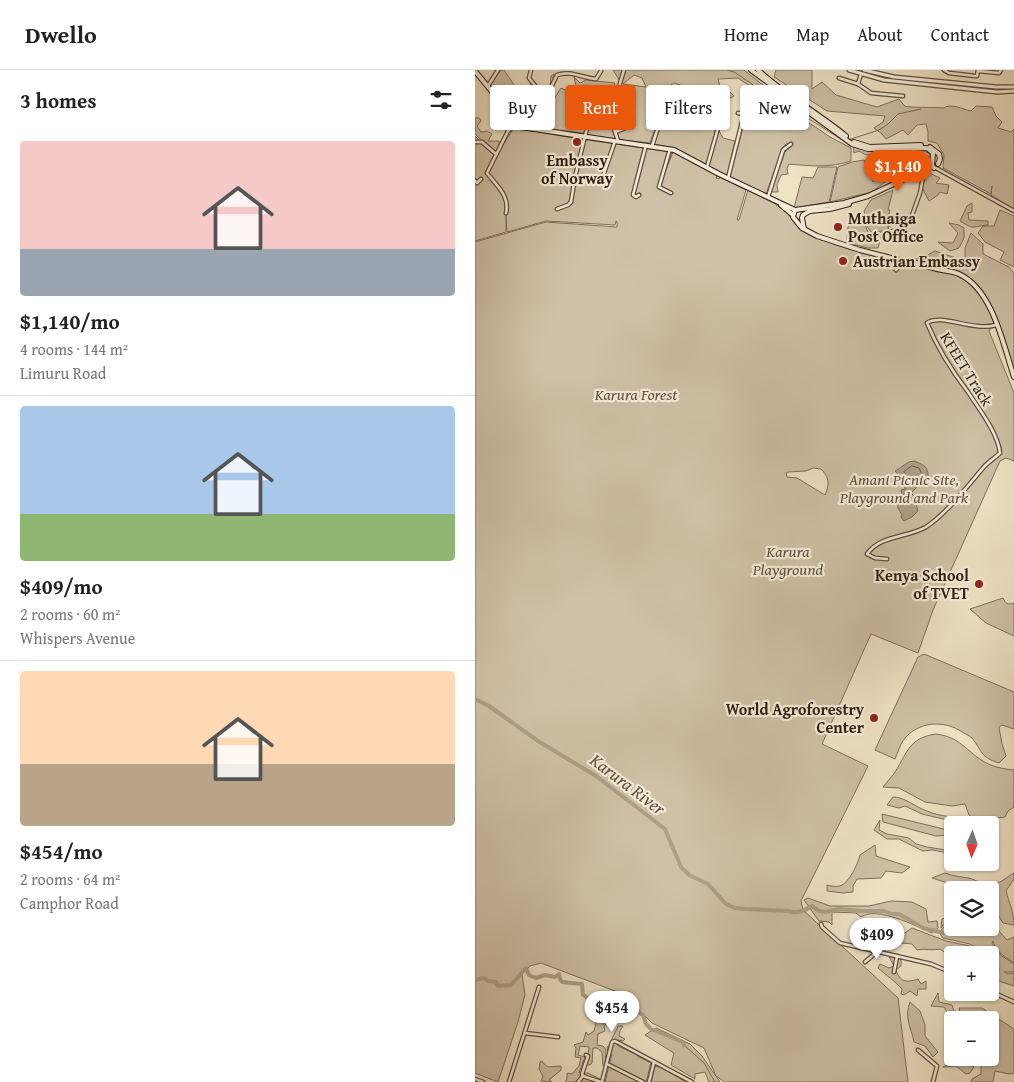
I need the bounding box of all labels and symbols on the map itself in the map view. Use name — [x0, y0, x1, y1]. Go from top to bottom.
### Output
marker: Embassy of Norway — [571, 136, 583, 148]
place label: Embassy of Norway — [541, 148, 614, 190]
pin: $1,140 — [857, 150, 939, 192]
place label: Muthaiga Post Office — [848, 206, 924, 248]
marker: Muthaiga Post Office — [832, 221, 844, 233]
place label: Austrian Embassy — [853, 249, 981, 273]
marker: Austrian Embassy — [837, 255, 849, 267]
street label: KFEET Track — [935, 327, 1000, 412]
park label: Karura Forest — [594, 382, 678, 406]
park label: Amani Picnic Site, Playground and Park — [839, 467, 969, 509]
park label: Karura Playground — [752, 539, 823, 581]
place label: Kenya School of TVET — [875, 563, 970, 605]
marker: Kenya School of TVET — [973, 578, 985, 590]
place label: World Agroforestry Center — [726, 697, 865, 739]
marker: World Agroforestry Center — [868, 712, 880, 724]
water label: Karura River — [584, 746, 673, 822]
north arrow — [944, 816, 999, 871]
pin: $409 — [847, 918, 907, 960]
pin: $454 — [582, 990, 642, 1033]

